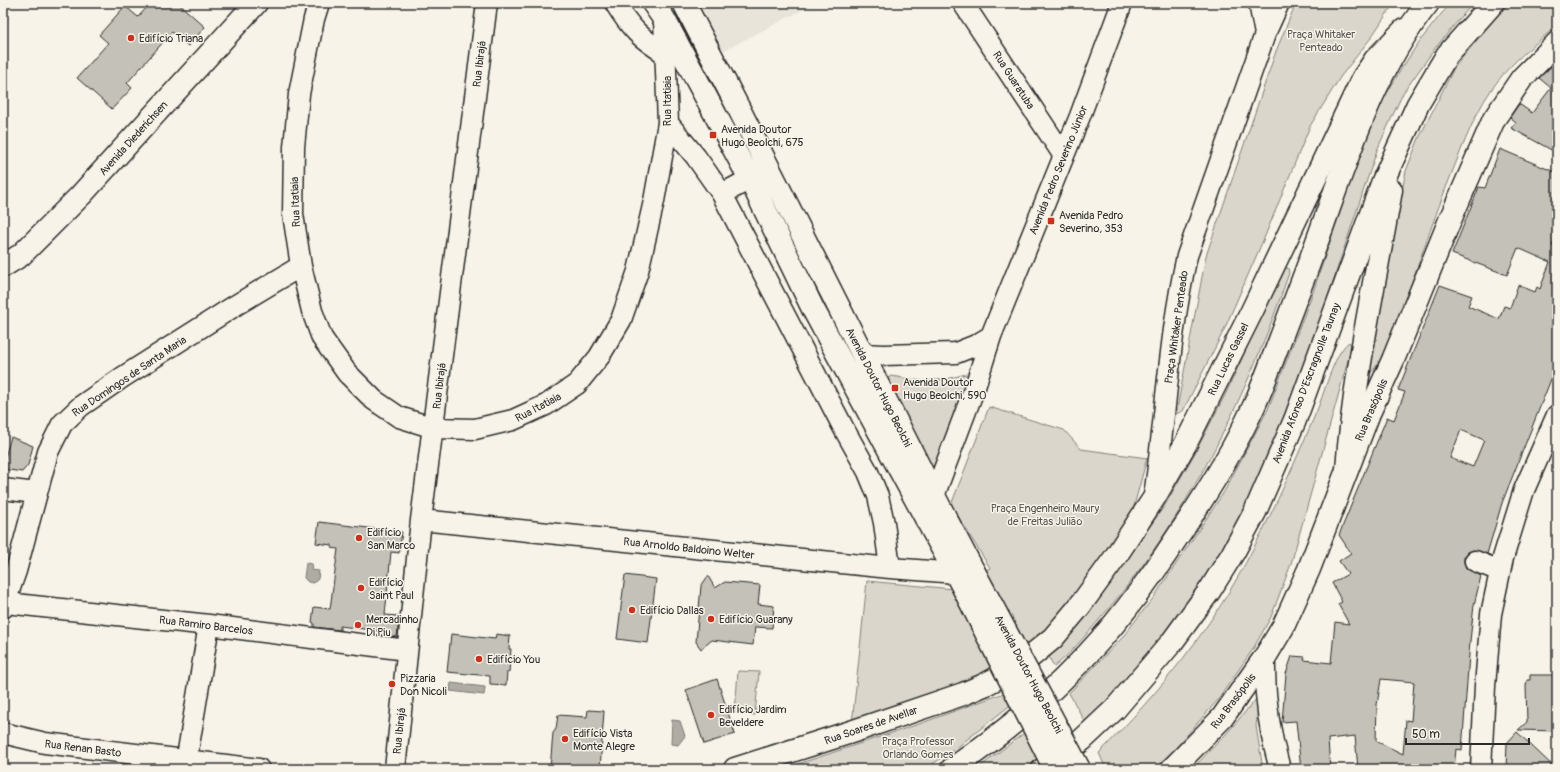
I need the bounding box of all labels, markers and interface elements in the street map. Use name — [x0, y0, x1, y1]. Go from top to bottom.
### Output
park label: Praça Whitaker Penteado — [1287, 28, 1355, 54]
place label: Edifício Triana — [139, 32, 203, 45]
marker: Edifício Triana — [126, 33, 136, 43]
street label: Rua Ibirajá — [470, 40, 489, 88]
street label: Rua Guaratuba — [990, 49, 1037, 112]
street label: Rua Itatiaia — [661, 76, 674, 126]
street label: Avenida Diederichsen — [96, 98, 170, 178]
street label: Avenida Pedro Severino Júnior — [1027, 104, 1090, 237]
place label: Avenida Doutor Hugo Beolchi, 675 — [721, 123, 804, 149]
marker: Avenida Doutor Hugo Beolchi, 675 — [708, 130, 718, 140]
street label: Rua Itatiaia — [288, 177, 303, 227]
place label: Avenida Pedro Severino, 353 — [1059, 209, 1123, 235]
marker: Avenida Pedro Severino, 353 — [1046, 216, 1056, 226]
street label: Praça Whitaker Penteado — [1162, 270, 1191, 384]
street label: Avenida Afonso D'Escragnolle Taunay — [1270, 301, 1343, 465]
street label: Rua Lucas Gassel — [1205, 321, 1252, 398]
street label: Avenida Doutor Hugo Beolchi — [843, 325, 914, 449]
street label: Rua Domingos de Santa Maria — [70, 333, 189, 420]
street label: Rua Ibirajá — [430, 362, 449, 410]
place label: Avenida Doutor Hugo Beolchi, 590 — [903, 376, 987, 402]
street label: Rua Brasópolis — [1353, 377, 1390, 443]
marker: Avenida Doutor Hugo Beolchi, 590 — [890, 383, 900, 393]
street label: Rua Itatiaia — [513, 390, 563, 425]
park label: Praça Engenheiro Maury de Freitas Julião — [991, 502, 1100, 528]
place label: Edifício San Marco — [367, 526, 415, 552]
marker: Edifício San Marco — [354, 533, 364, 543]
street label: Rua Arnoldo Baldoino Welter — [623, 535, 755, 562]
place label: Edifício Saint Paul — [369, 576, 414, 602]
marker: Edifício Saint Paul — [356, 583, 366, 593]
place label: Edifício Dallas — [640, 604, 704, 617]
marker: Edifício Dallas — [627, 605, 637, 615]
street label: Rua Ramiro Barcelos — [158, 613, 254, 638]
place label: Mercadinho Di Piu — [366, 613, 419, 639]
place label: Edifício Guarany — [719, 613, 793, 626]
street label: Avenida Doutor Hugo Beolchi — [992, 613, 1065, 736]
marker: Edifício Guarany — [706, 614, 716, 624]
marker: Mercadinho Di Piu — [353, 620, 363, 630]
place label: Edifício You — [487, 653, 540, 666]
marker: Edifício You — [474, 654, 484, 664]
street label: Rua Brasópolis — [1208, 671, 1259, 732]
place label: Pizzaria Don Nicoli — [400, 672, 447, 698]
marker: Pizzaria Don Nicoli — [387, 679, 397, 689]
place label: Edifício Jardim Beveldere — [719, 703, 787, 729]
street label: Rua Soares de Avellar — [823, 703, 920, 748]
street label: Rua Ibirajá — [391, 707, 408, 755]
marker: Edifício Jardim Beveldere — [706, 710, 716, 720]
scale bar — [1406, 720, 1529, 746]
place label: Edifício Vista Monte Alegre — [573, 727, 635, 753]
text: 50 m — [1412, 727, 1440, 742]
marker: Edifício Vista Monte Alegre — [560, 734, 570, 744]
park label: Praça Professor Orlando Gomes — [882, 735, 954, 761]
street label: Rua Renan Basto — [44, 737, 122, 760]

